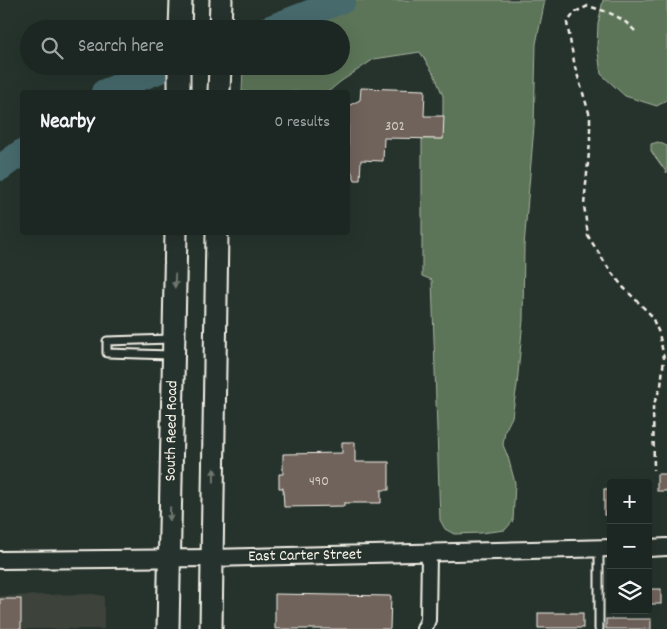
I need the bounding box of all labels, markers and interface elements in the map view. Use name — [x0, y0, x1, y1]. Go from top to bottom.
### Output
search box — [20, 20, 350, 75]
icon: search — [38, 34, 66, 62]
text: Search here — [78, 34, 164, 61]
text: Nearby — [40, 108, 95, 138]
text: 0 results — [275, 111, 330, 134]
house number: 302 — [385, 117, 405, 137]
one-way arrow — [171, 273, 179, 289]
street label: South Reed Road — [160, 380, 184, 482]
one-way arrow — [210, 467, 218, 483]
house number: 490 — [309, 472, 329, 492]
map controls — [607, 479, 652, 614]
button: + — [607, 479, 652, 524]
one-way arrow — [166, 506, 174, 522]
button: − — [607, 524, 652, 569]
street label: East Carter Street — [248, 544, 362, 568]
button: layers — [607, 569, 652, 614]

